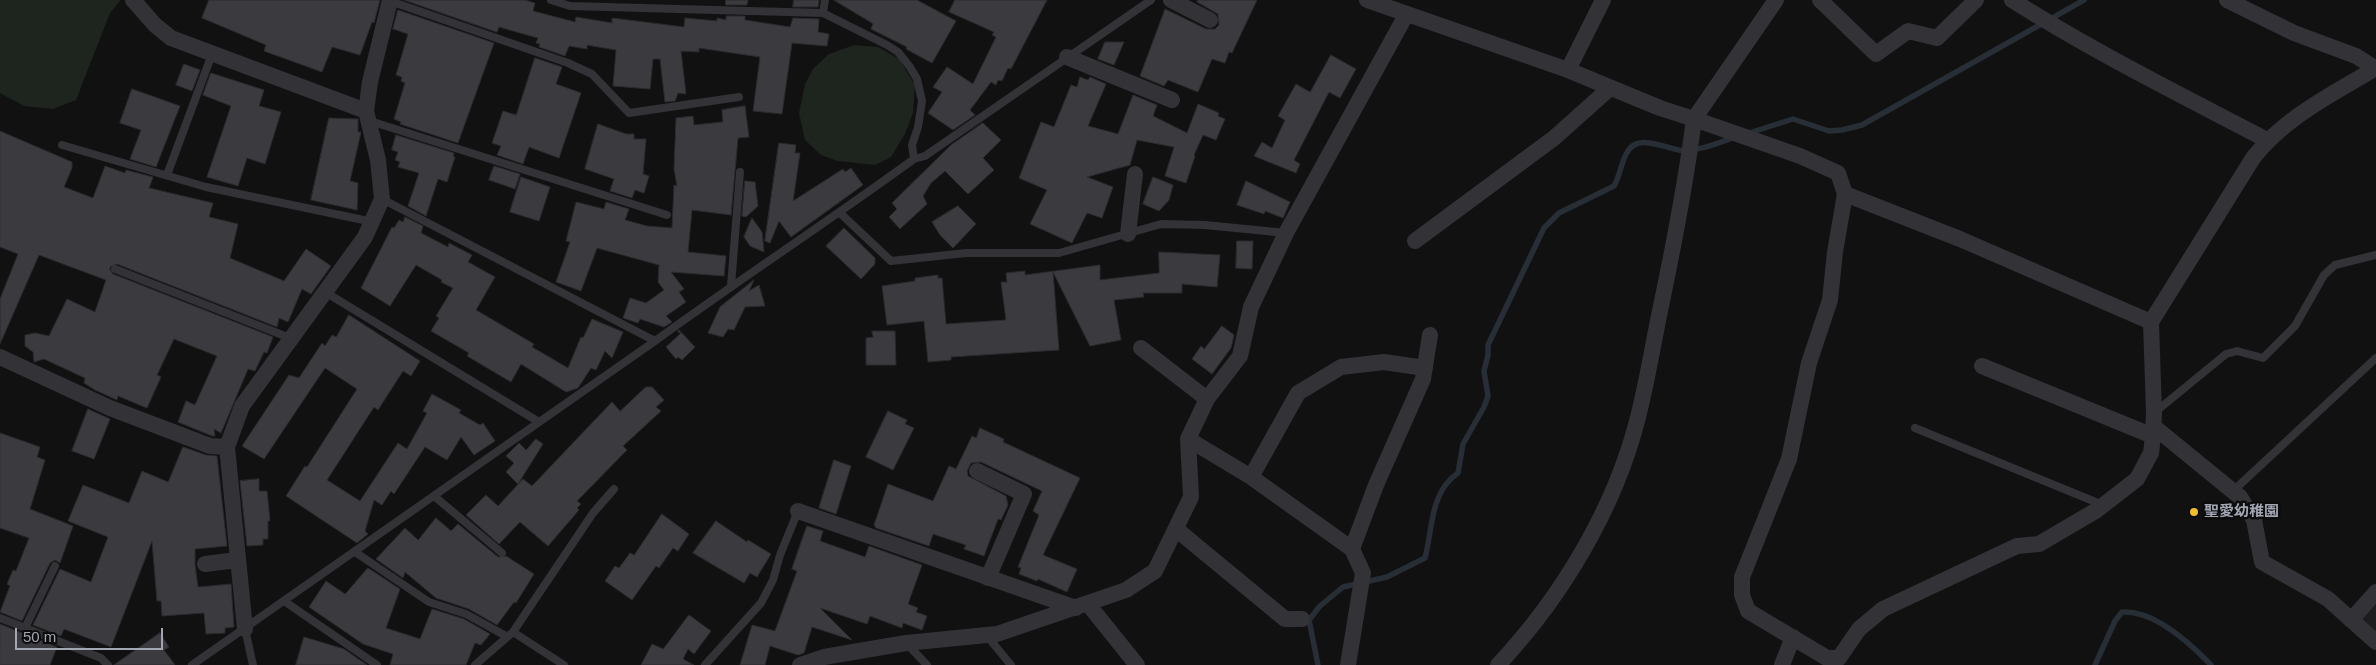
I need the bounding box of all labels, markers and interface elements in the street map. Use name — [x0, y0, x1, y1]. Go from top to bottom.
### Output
place label: 聖愛幼稚園 — [2204, 503, 2279, 521]
marker: 聖愛幼稚園 — [2188, 506, 2200, 518]
scale bar — [18, 618, 165, 650]
text: 50 m — [23, 628, 56, 645]

